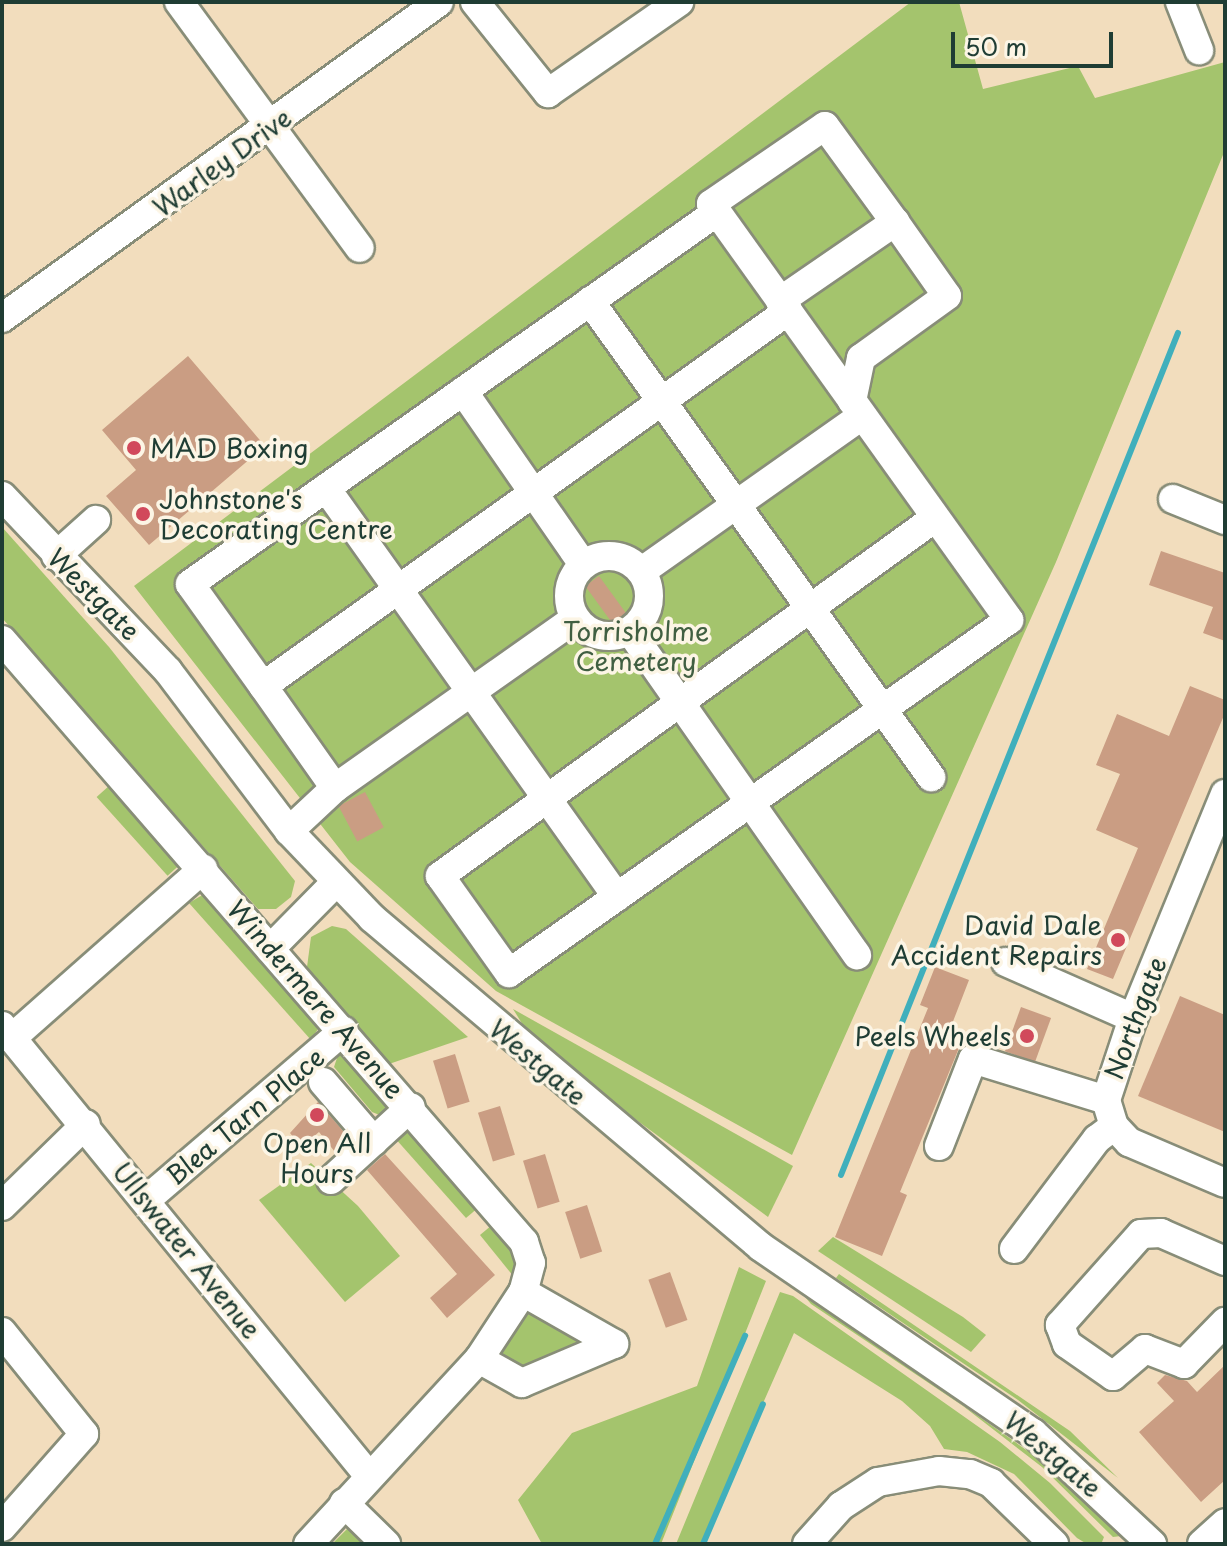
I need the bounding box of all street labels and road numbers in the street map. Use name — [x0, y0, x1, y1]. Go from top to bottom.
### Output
street label: Warley Drive — [146, 101, 298, 223]
street label: Westgate — [42, 542, 146, 646]
street label: Windermere Avenue — [222, 894, 410, 1104]
street label: Northgate — [1097, 952, 1173, 1084]
street label: Westgate — [483, 1012, 593, 1112]
street label: Blea Tarn Place — [160, 1041, 330, 1191]
street label: Ullswater Avenue — [107, 1156, 267, 1344]
street label: Westgate — [998, 1404, 1108, 1504]

